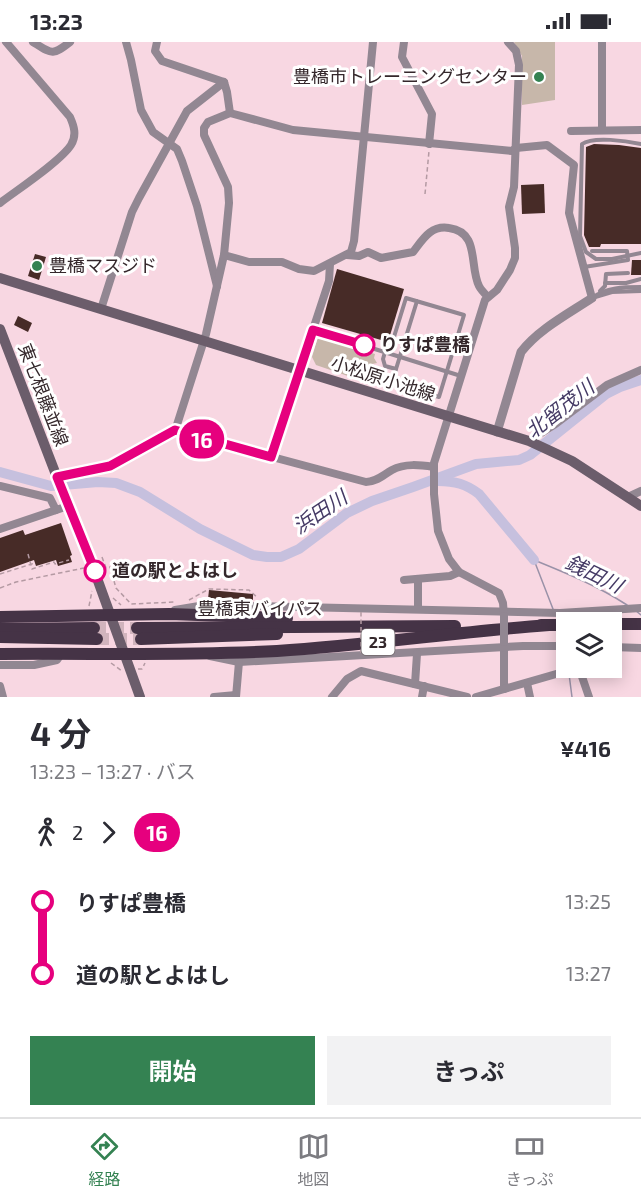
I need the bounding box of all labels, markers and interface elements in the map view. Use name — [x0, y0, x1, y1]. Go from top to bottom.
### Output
text: 13:23 — [30, 8, 83, 34]
place label: 豊橋市トレーニングセンター — [293, 65, 527, 87]
marker: 豊橋市トレーニングセンター — [532, 70, 546, 84]
place label: 豊橋マスジド — [49, 254, 157, 276]
marker: 豊橋マスジド — [30, 259, 44, 273]
place label: りすぱ豊橋 — [380, 333, 470, 355]
marker: りすぱ豊橋 — [353, 334, 375, 356]
street label: 東七根藤並線 — [14, 340, 74, 449]
street label: 小松原小池線 — [329, 351, 438, 405]
water label: 北留茂川 — [520, 373, 600, 442]
line badge: 16 — [175, 420, 229, 458]
text: 16 — [191, 427, 213, 452]
water label: 浜田川 — [288, 483, 353, 538]
water label: 銭田川 — [562, 549, 628, 598]
place label: 道の駅とよはし — [112, 559, 238, 581]
marker: 道の駅とよはし — [84, 560, 106, 582]
street label: 豊橋東バイパス — [197, 597, 323, 619]
map controls — [556, 612, 622, 678]
button: layers — [556, 612, 622, 678]
road number: 23 — [362, 629, 394, 655]
text: 4 分 — [30, 713, 91, 753]
text: ¥416 — [560, 735, 611, 761]
text: 13:23 – 13:27 · バス — [30, 759, 196, 783]
icon: walk — [30, 816, 63, 849]
icon: forward — [92, 816, 125, 849]
text: 2 — [72, 820, 83, 844]
text: 16 — [146, 820, 168, 845]
text: りすぱ豊橋 — [76, 889, 186, 915]
text: 13:25 — [565, 889, 611, 913]
text: 道の駅とよはし — [76, 961, 230, 987]
text: 13:27 — [566, 961, 611, 985]
button: 開始 — [30, 1036, 315, 1105]
button: きっぷ — [327, 1036, 611, 1105]
tab: 経路 — [88, 1130, 121, 1190]
tab: 地図 — [297, 1130, 330, 1190]
tab: きっぷ — [506, 1130, 553, 1190]

